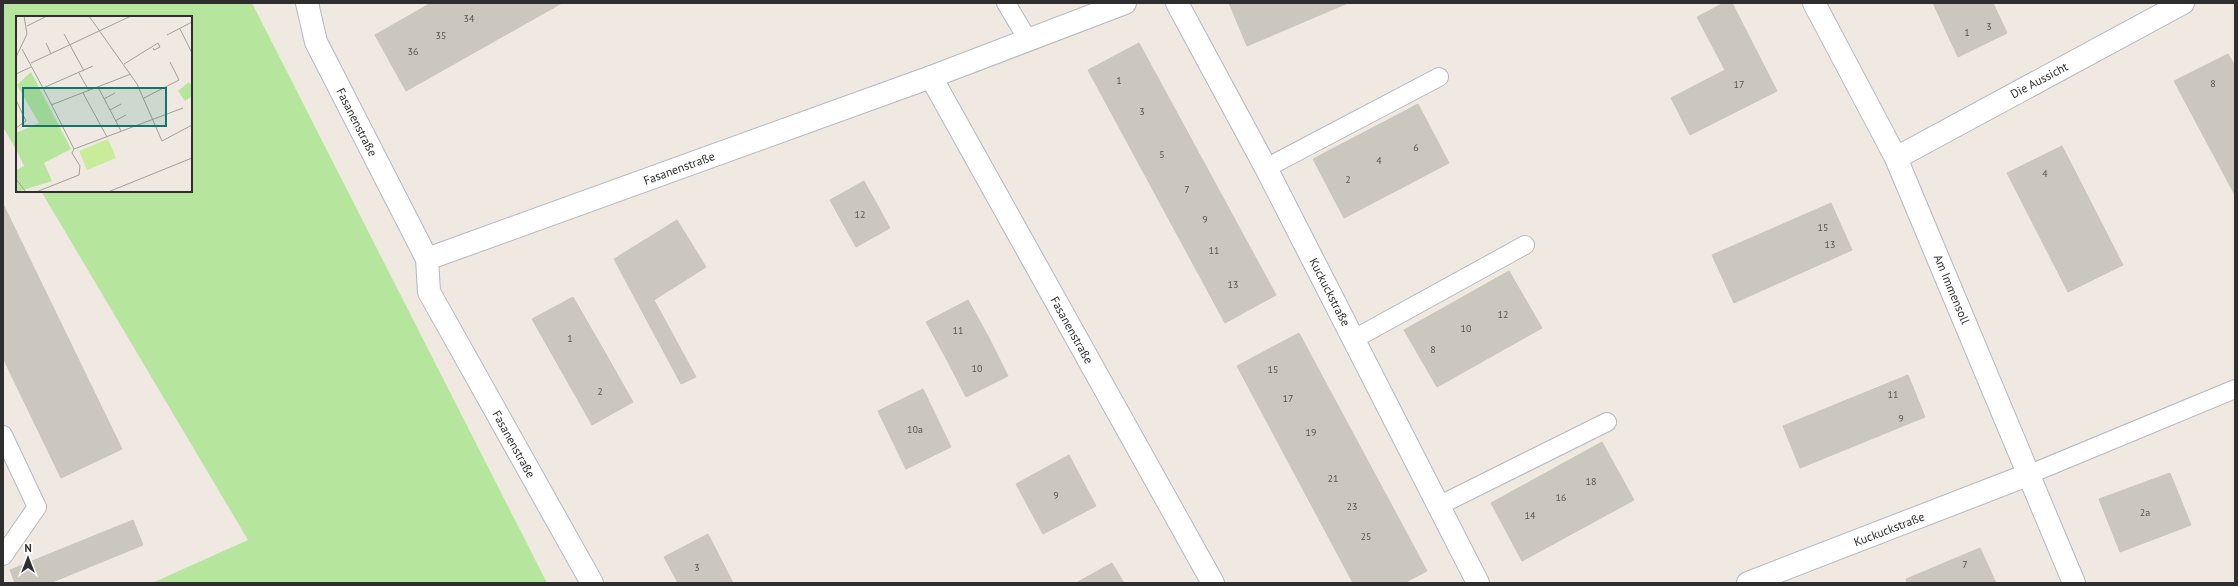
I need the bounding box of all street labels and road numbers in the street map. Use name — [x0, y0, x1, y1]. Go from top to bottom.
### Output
street label: Die Aussicht — [2008, 59, 2070, 101]
street label: Fasanenstraße — [333, 85, 381, 159]
street label: Fasanenstraße — [641, 148, 717, 188]
street label: Am Immensoll — [1931, 252, 1974, 326]
street label: Kuckuckstraße — [1306, 255, 1354, 329]
street label: Fasanenstraße — [1047, 294, 1097, 366]
street label: Fasanenstraße — [489, 408, 539, 480]
street label: Kuckuckstraße — [1851, 509, 1927, 549]

